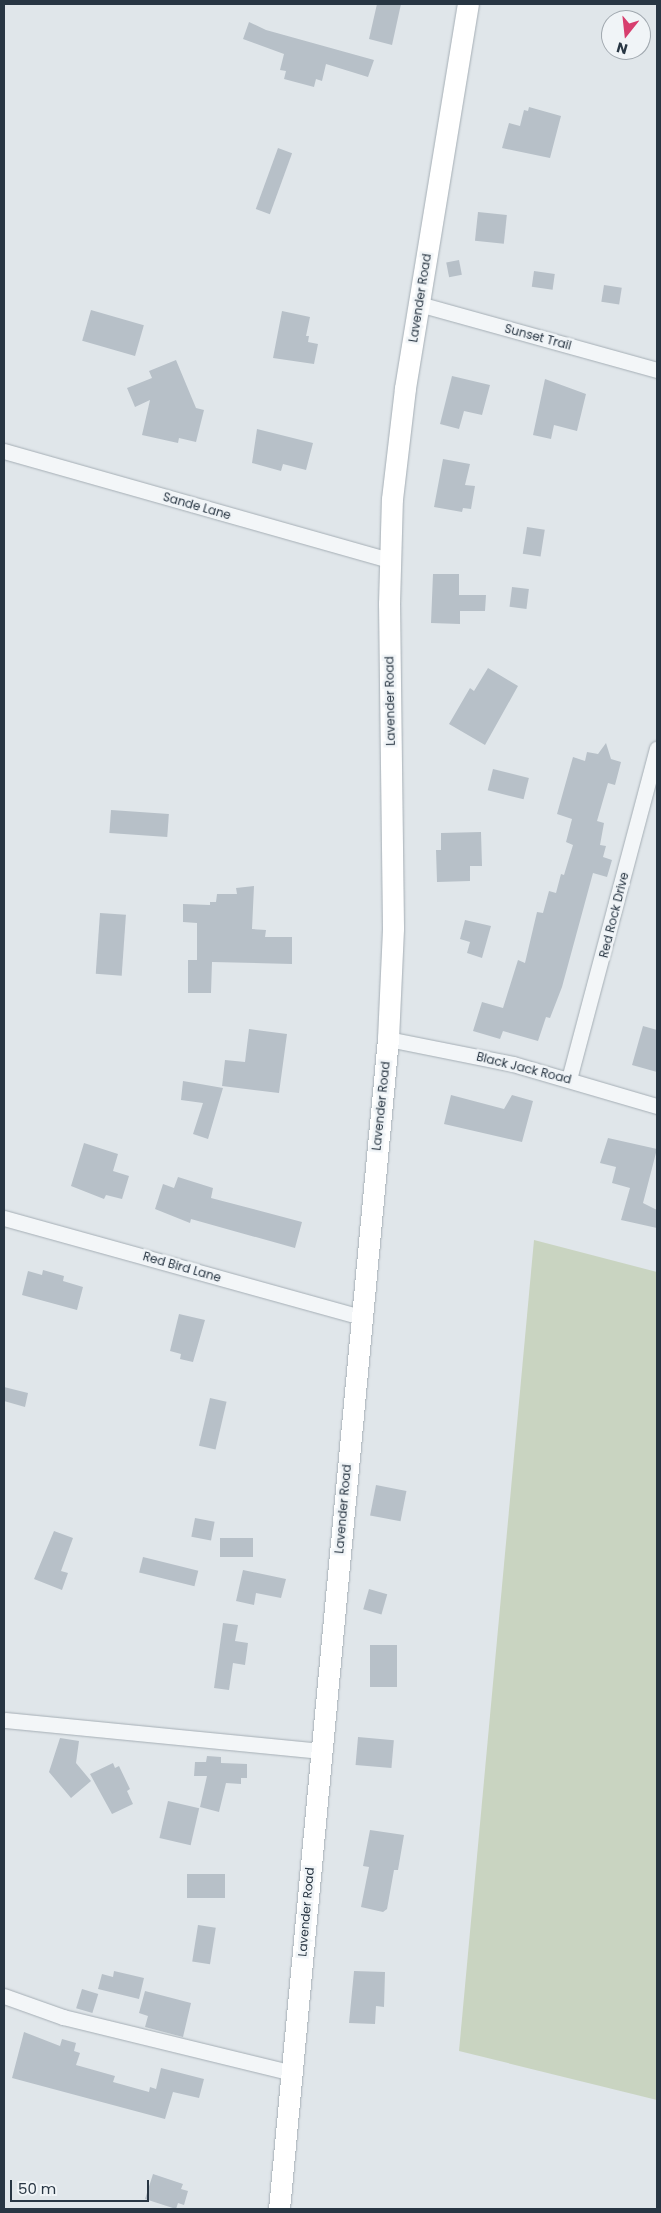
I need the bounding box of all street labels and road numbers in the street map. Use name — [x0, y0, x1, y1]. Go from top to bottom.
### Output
street label: Lavender Road — [406, 253, 434, 343]
street label: Sunset Trail — [503, 321, 573, 353]
street label: Sande Lane — [161, 489, 233, 523]
street label: Lavender Road — [382, 656, 398, 746]
street label: Red Rock Drive — [596, 871, 632, 959]
street label: Black Jack Road — [475, 1049, 573, 1087]
street label: Lavender Road — [369, 1061, 393, 1151]
street label: Red Bird Lane — [141, 1249, 223, 1285]
street label: Lavender Road — [332, 1464, 354, 1554]
street label: Lavender Road — [295, 1867, 317, 1957]

